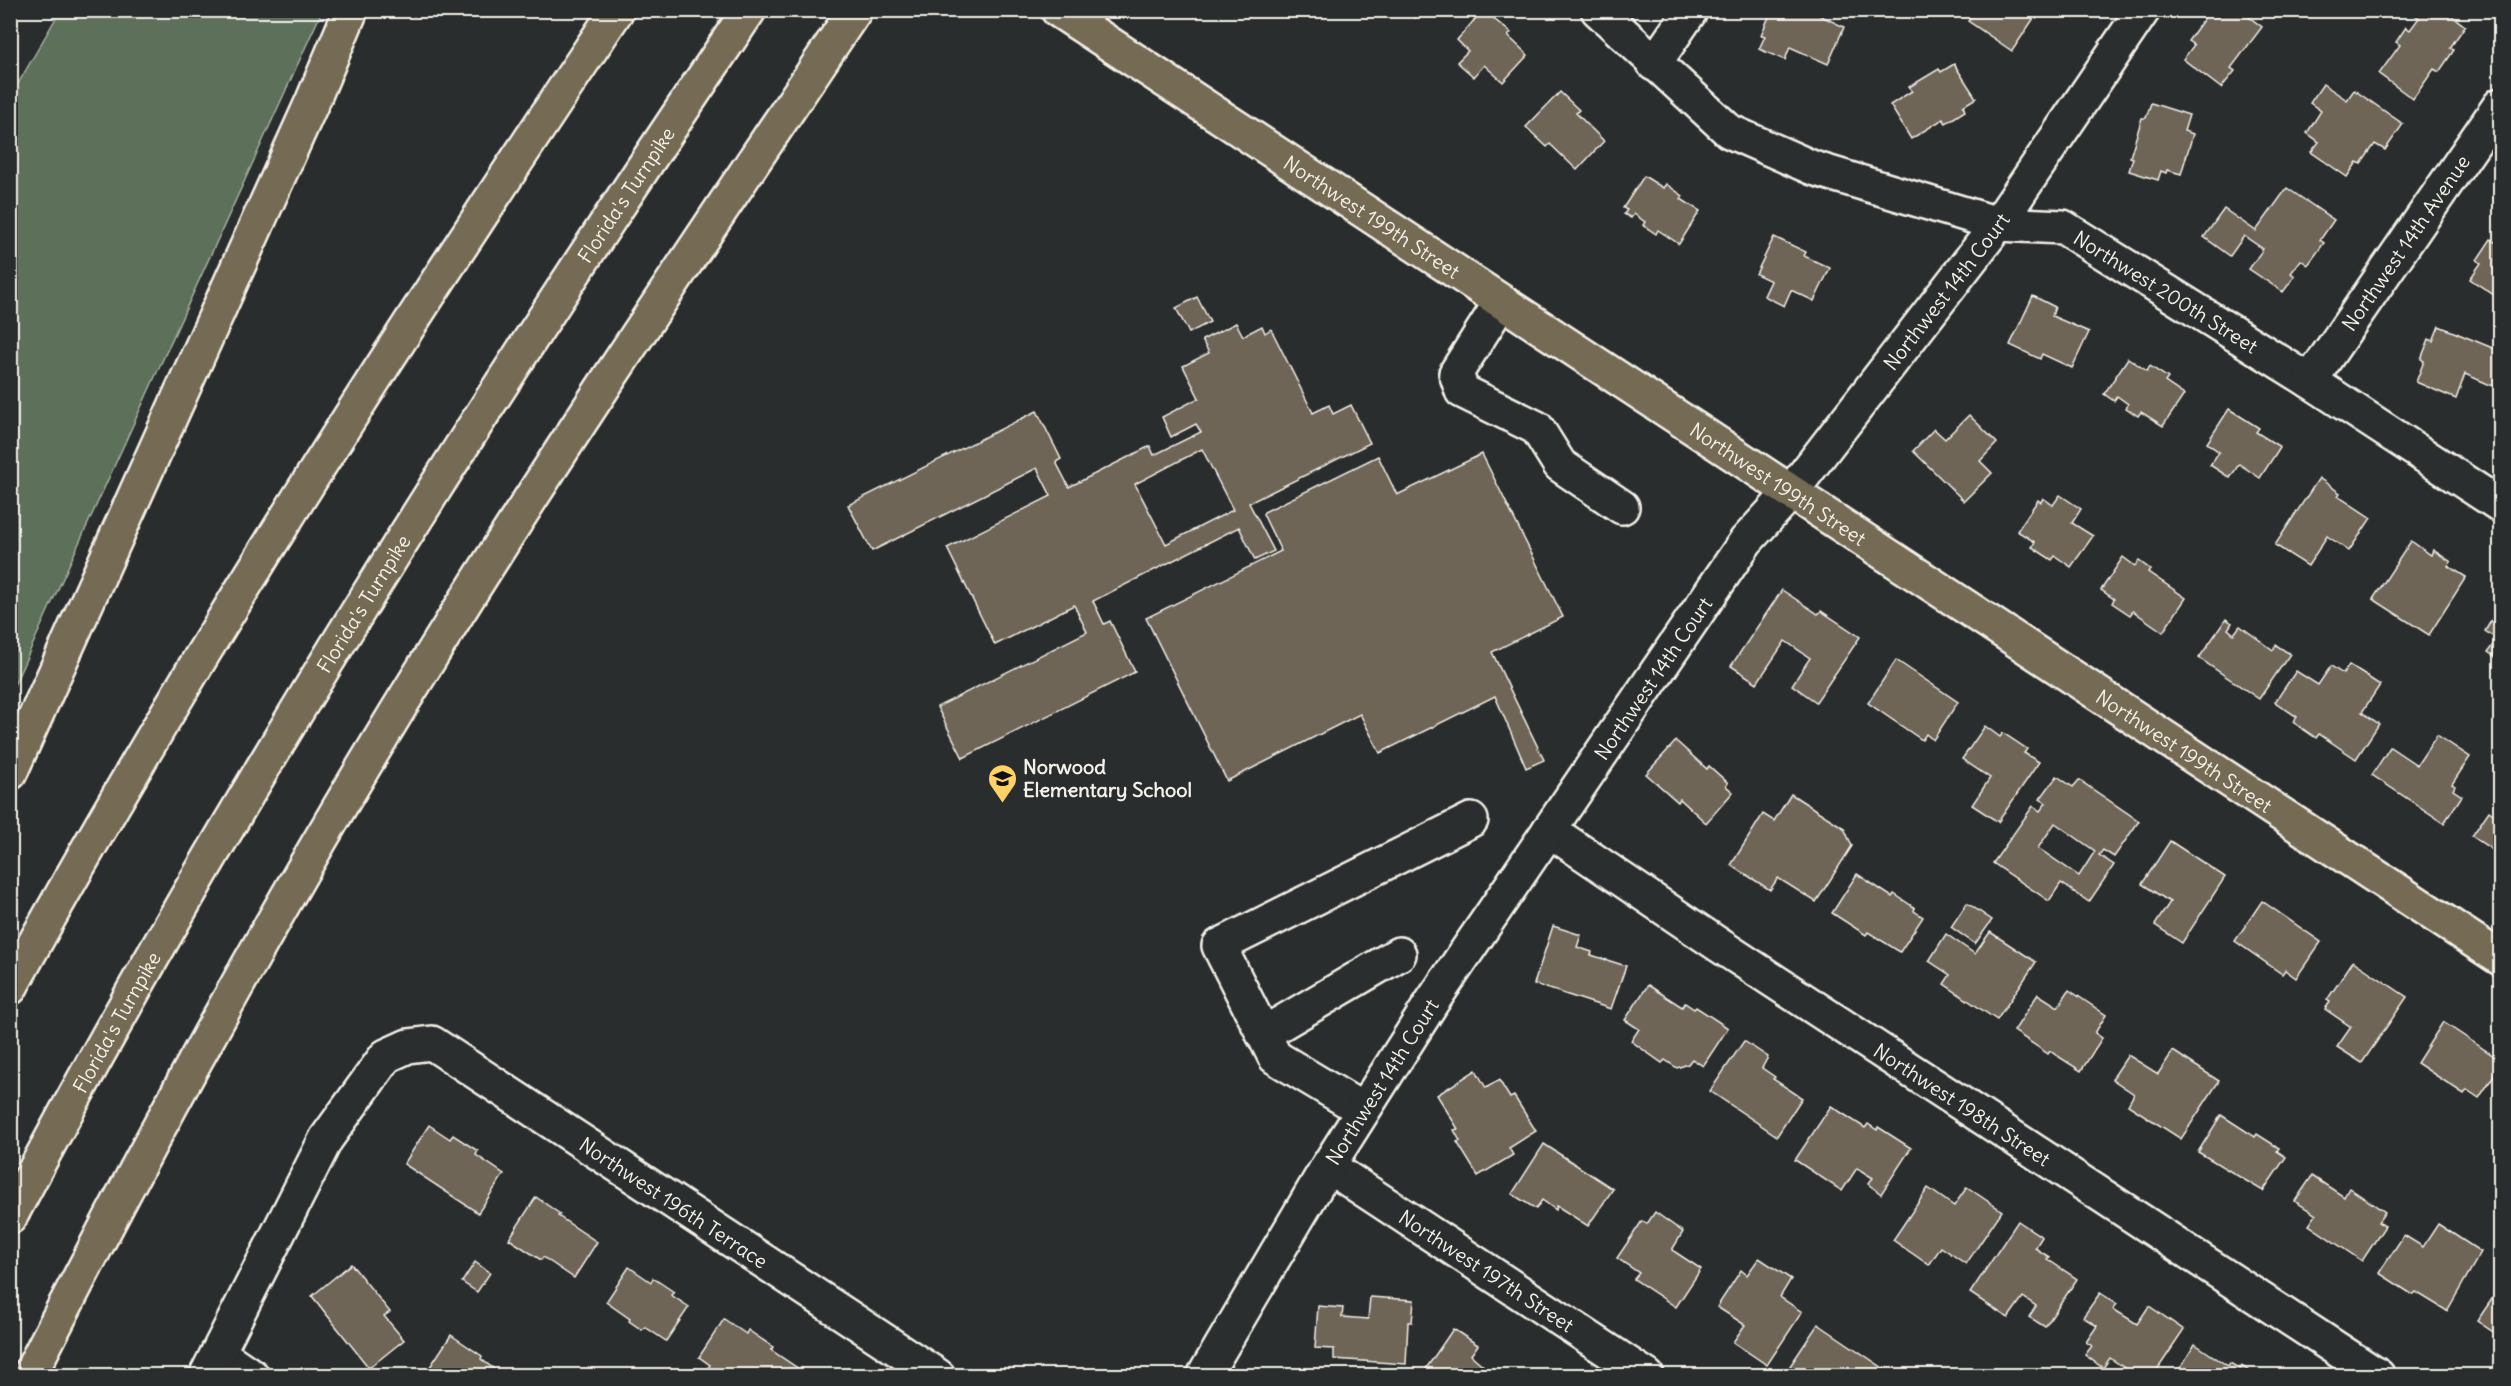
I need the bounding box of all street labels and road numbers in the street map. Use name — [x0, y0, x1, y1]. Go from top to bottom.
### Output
street label: Florida's Turnpike — [572, 122, 680, 267]
street label: Northwest 199th Street — [1279, 150, 1465, 284]
street label: Northwest 14th Avenue — [2336, 150, 2475, 335]
street label: Northwest 14th Court — [1878, 208, 2015, 375]
street label: Northwest 200th Street — [2069, 225, 2263, 358]
street label: Northwest 199th Street — [1685, 417, 1871, 551]
street label: Florida's Turnpike — [311, 530, 415, 677]
street label: Northwest 14th Court — [1588, 592, 1717, 764]
street label: Northwest 199th Street — [2092, 684, 2277, 818]
street label: Florida's Turnpike — [67, 947, 166, 1097]
street label: Northwest 14th Court — [1320, 994, 1444, 1169]
street label: Northwest 198th Street — [1869, 1037, 2056, 1171]
street label: Northwest 196th Terrace — [575, 1131, 773, 1273]
street label: Northwest 197th Street — [1395, 1204, 1579, 1337]

